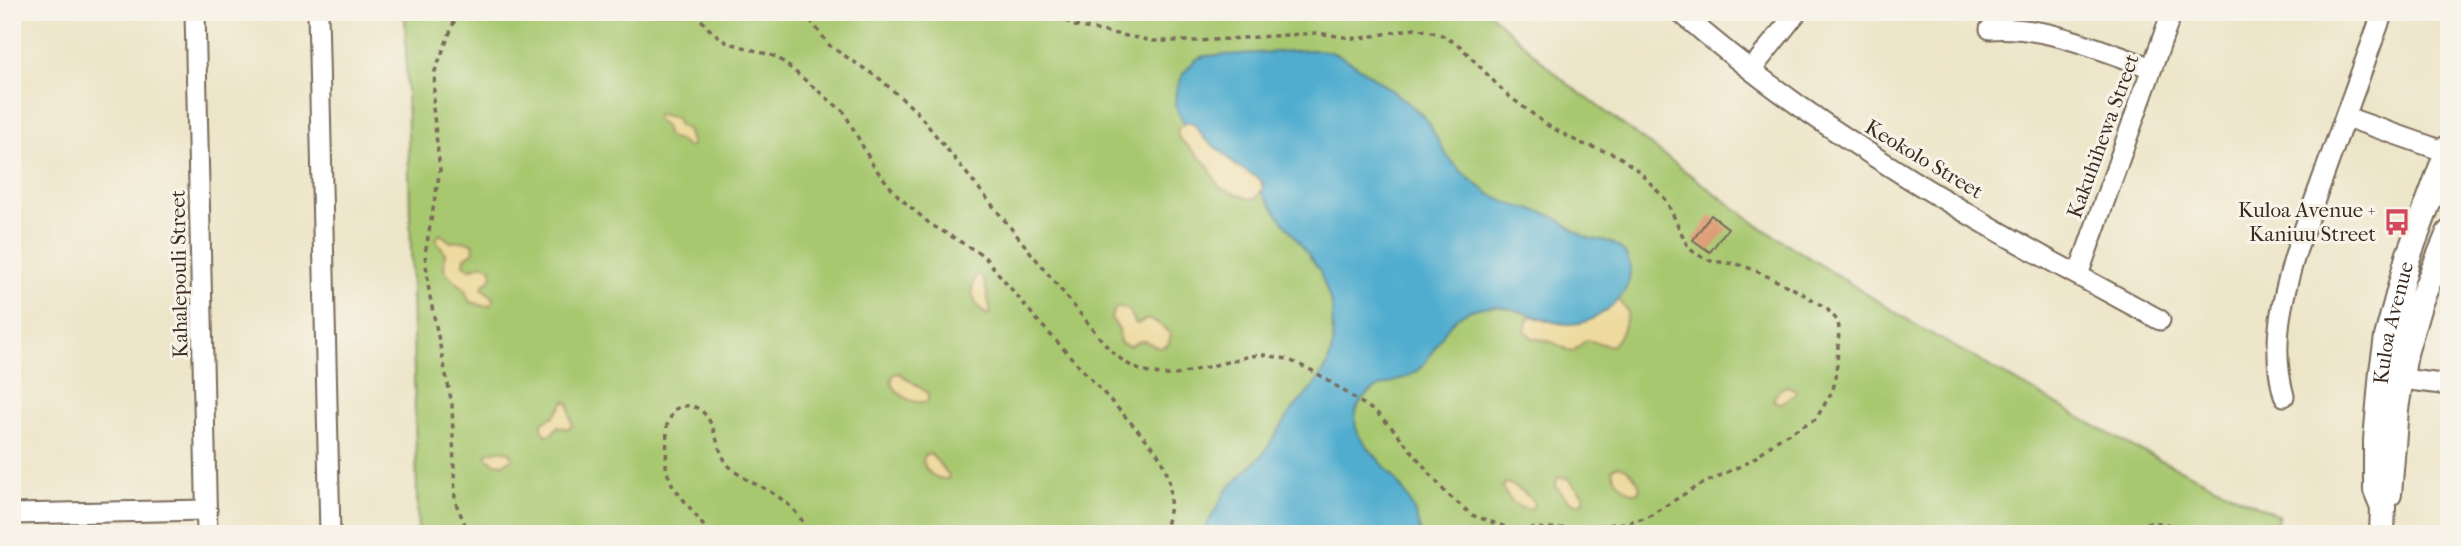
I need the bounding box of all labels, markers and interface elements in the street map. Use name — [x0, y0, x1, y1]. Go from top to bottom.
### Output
street label: Kakuhihewa Street — [2062, 50, 2144, 221]
street label: Keokolo Street — [1861, 114, 1988, 204]
street label: Kahalepouli Street — [166, 189, 192, 358]
place label: Kuloa Avenue + Kaniuu Street — [2238, 198, 2377, 246]
bus stop icon: Kuloa Avenue + Kaniuu Street — [2382, 207, 2412, 237]
street label: Kuloa Avenue — [2369, 259, 2418, 385]

